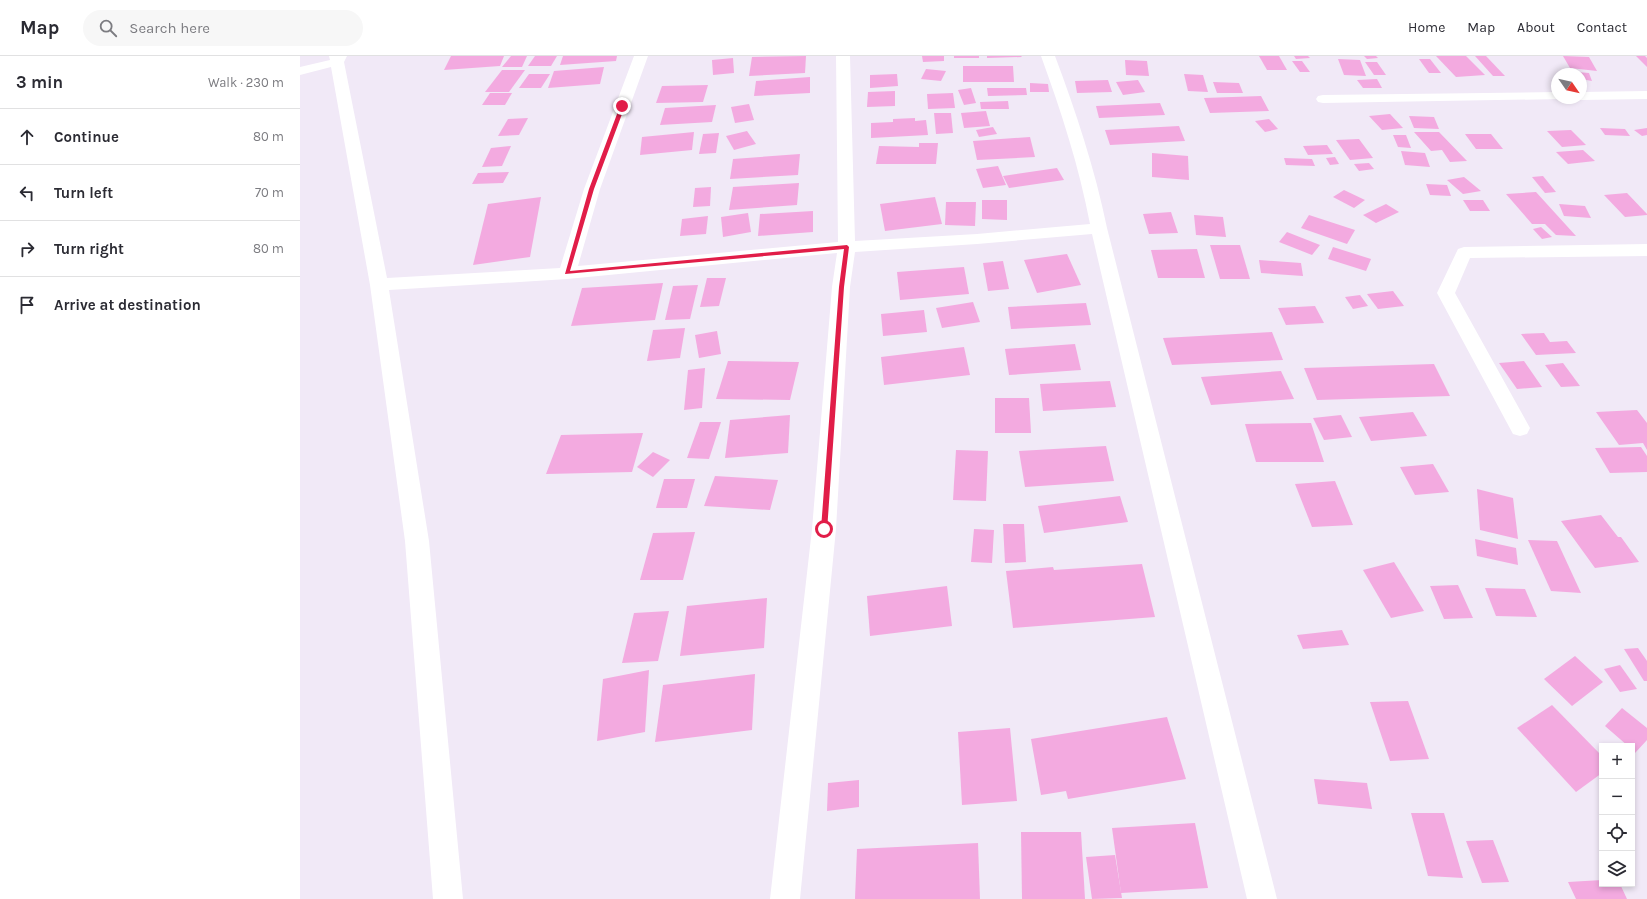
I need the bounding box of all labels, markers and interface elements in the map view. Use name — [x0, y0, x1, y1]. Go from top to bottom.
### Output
search box — [83, 10, 363, 46]
text: Map — [20, 17, 59, 39]
icon: search — [97, 17, 119, 39]
text: Search here — [129, 19, 210, 37]
text: Home — [1408, 19, 1445, 36]
text: Map — [1467, 19, 1495, 36]
text: About — [1517, 19, 1555, 36]
text: Contact — [1577, 19, 1627, 36]
north arrow — [1551, 68, 1587, 104]
text: 3 min — [16, 72, 63, 92]
text: Walk · 230 m — [208, 75, 284, 90]
route end — [613, 97, 631, 115]
icon: ahead — [16, 126, 38, 148]
text: Continue — [54, 128, 119, 146]
text: 80 m — [253, 129, 284, 144]
icon: left — [16, 182, 38, 204]
text: Turn left — [54, 184, 113, 202]
text: 70 m — [255, 185, 284, 200]
icon: right — [16, 238, 38, 260]
text: Turn right — [54, 240, 124, 258]
text: 80 m — [253, 241, 284, 256]
icon: arrive — [16, 294, 38, 316]
text: Arrive at destination — [54, 296, 201, 314]
route start — [815, 520, 833, 538]
map controls — [1599, 743, 1635, 887]
button: + — [1599, 743, 1635, 779]
button: − — [1599, 779, 1635, 815]
button: locate — [1599, 815, 1635, 851]
button: layers — [1599, 851, 1635, 887]

